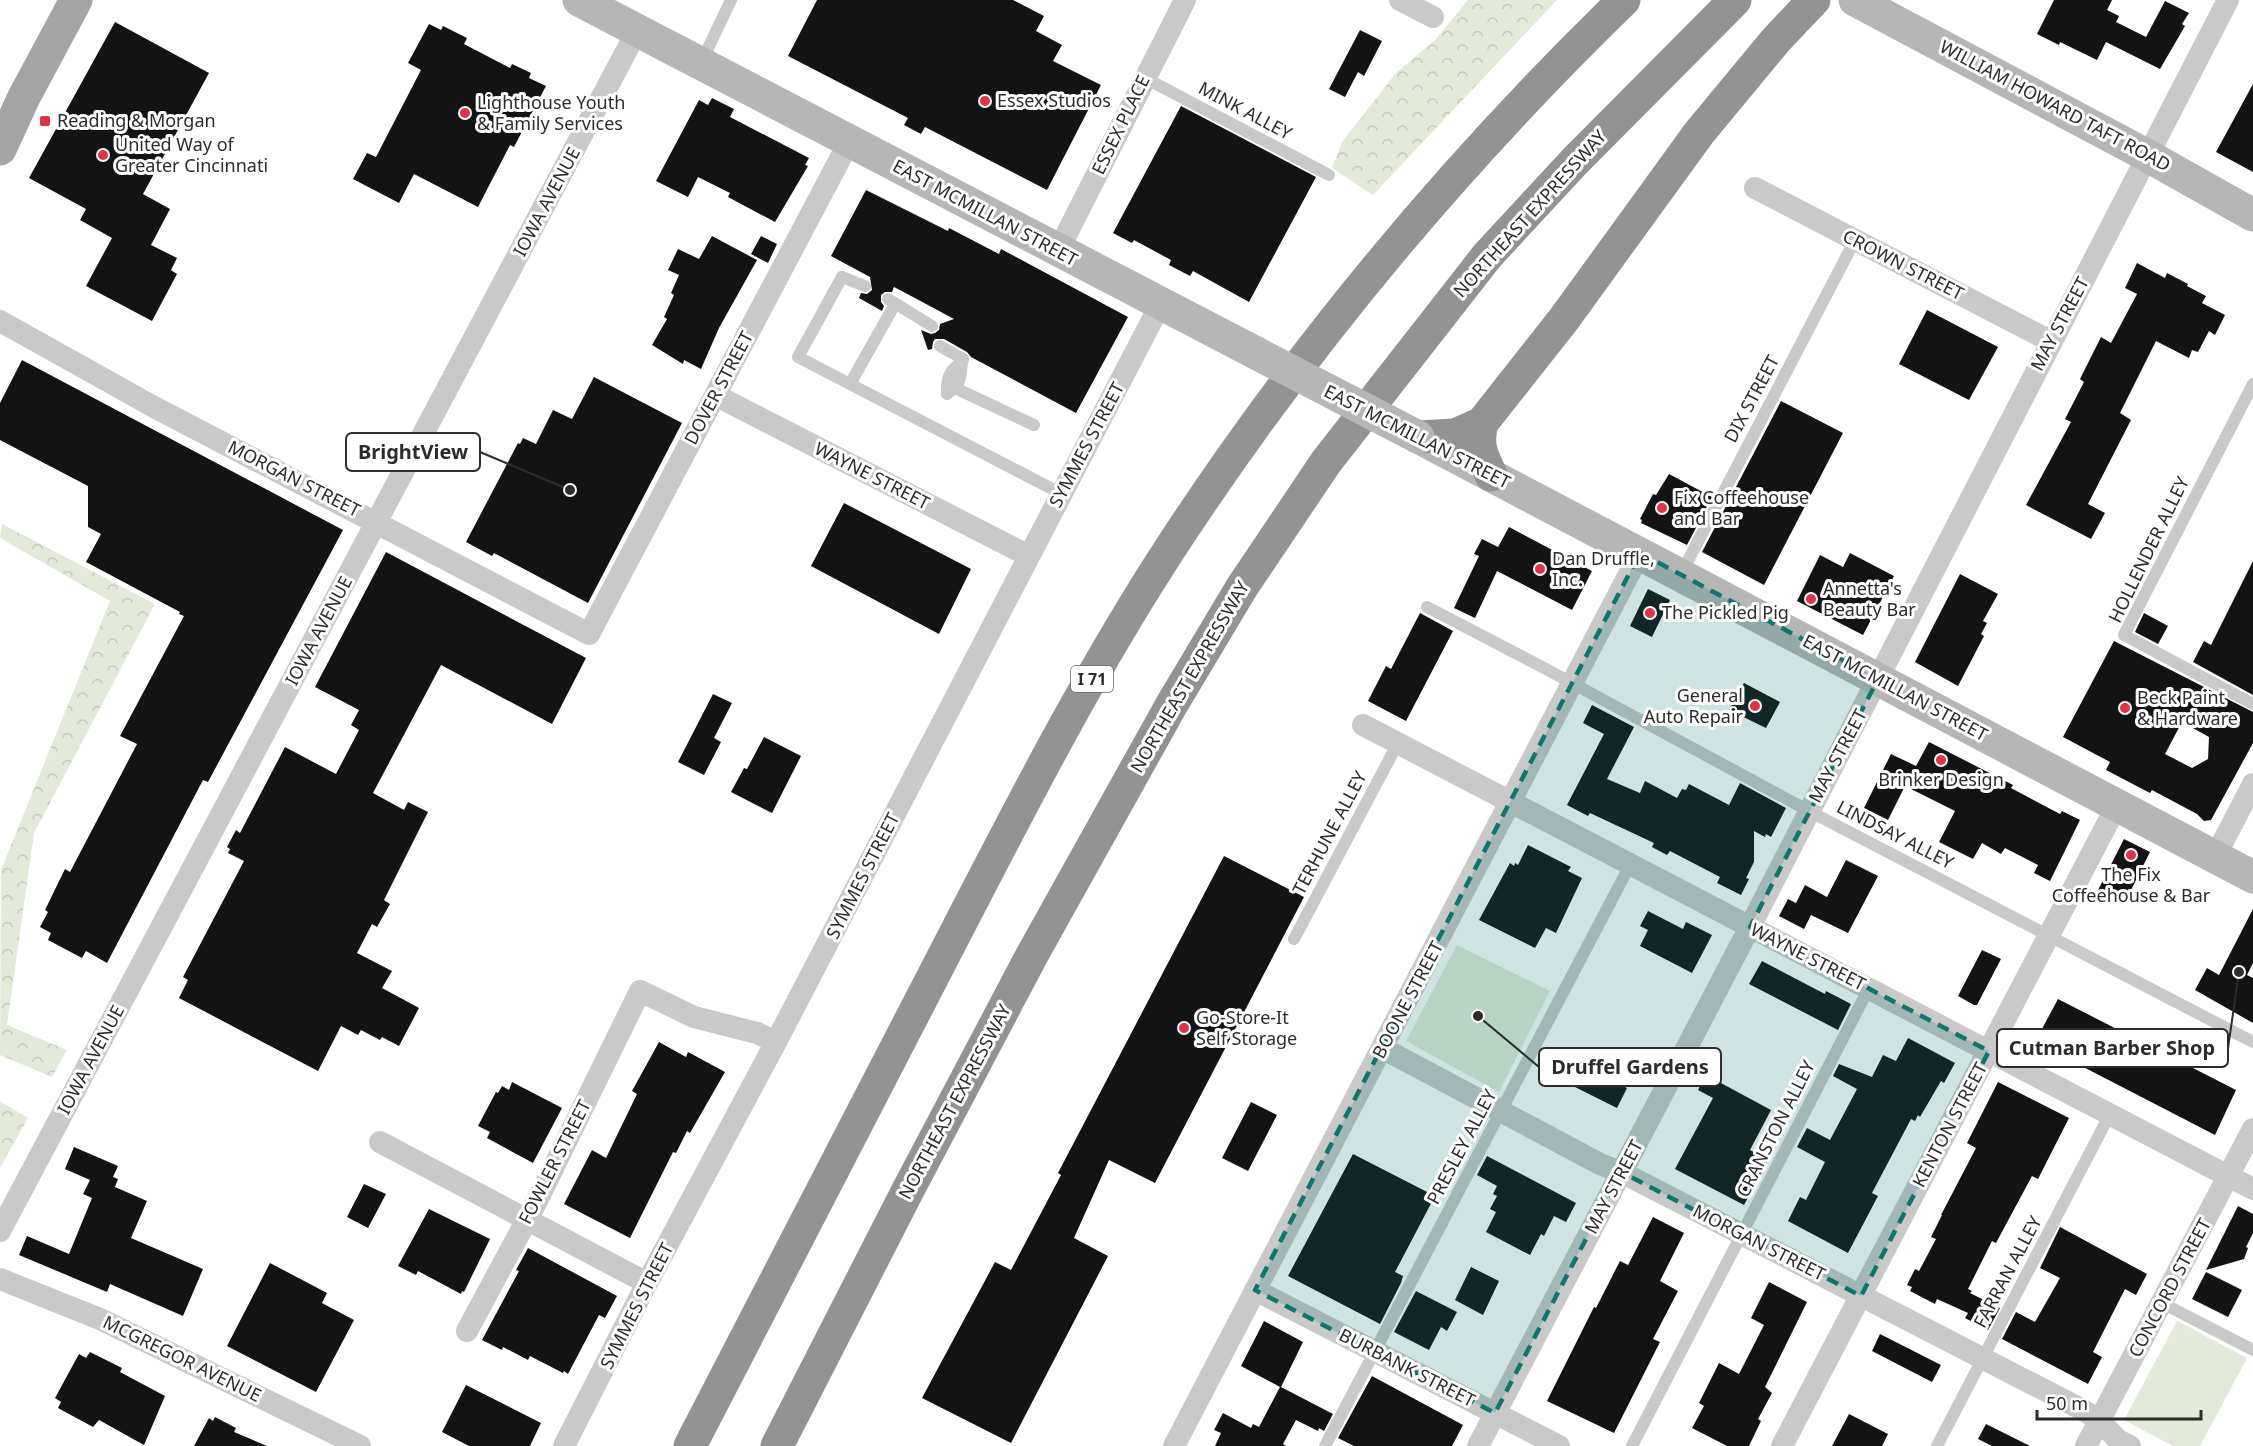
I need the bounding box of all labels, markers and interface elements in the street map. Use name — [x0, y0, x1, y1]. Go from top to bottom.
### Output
street label: WILLIAM HOWARD TAFT ROAD — [1936, 34, 2175, 176]
street label: ESSEX PLACE — [1086, 71, 1155, 178]
street label: MINK ALLEY — [1195, 75, 1297, 145]
place label: Essex Studios — [997, 88, 1111, 112]
place label: Lighthouse Youth & Family Services — [477, 90, 625, 135]
marker: Essex Studios — [978, 94, 992, 108]
marker: Lighthouse Youth & Family Services — [458, 106, 472, 120]
place label: Reading & Morgan — [57, 108, 216, 132]
marker: Reading & Morgan — [38, 114, 52, 128]
street label: NORTHEAST EXPRESSWAY — [1448, 124, 1611, 302]
place label: United Way of Greater Cincinnati — [115, 132, 268, 177]
street label: IOWA AVENUE — [507, 143, 585, 260]
marker: United Way of Greater Cincinnati — [96, 148, 110, 162]
street label: EAST MCMILLAN STREET — [889, 153, 1082, 271]
street label: CROWN STREET — [1839, 223, 1968, 305]
street label: MAY STREET — [2024, 273, 2094, 375]
street label: DOVER STREET — [678, 327, 758, 448]
street label: DIX STREET — [1718, 351, 1784, 446]
street label: SYMMES STREET — [1043, 378, 1129, 511]
street label: EAST MCMILLAN STREET — [1320, 379, 1515, 494]
callout: BrightView — [346, 433, 480, 471]
street label: MORGAN STREET — [224, 434, 365, 522]
street label: WAYNE STREET — [811, 436, 934, 514]
text: BrightView — [358, 438, 468, 465]
street label: HOLLENDER ALLEY — [2102, 472, 2194, 627]
place label: Fix Coffeehouse and Bar — [1674, 485, 1809, 530]
marker: Fix Coffeehouse and Bar — [1655, 501, 1669, 515]
place label: Dan Druffle, Inc. — [1552, 546, 1655, 591]
marker: Dan Druffle, Inc. — [1533, 562, 1547, 576]
street label: IOWA AVENUE — [279, 572, 357, 689]
street label: NORTHEAST EXPRESSWAY — [1124, 576, 1254, 777]
place label: Annetta's Beauty Bar — [1823, 576, 1916, 621]
marker: Annetta's Beauty Bar — [1804, 592, 1818, 606]
place label: The Pickled Pig — [1662, 600, 1789, 624]
marker: The Pickled Pig — [1643, 606, 1657, 620]
street label: EAST MCMILLAN STREET — [1799, 628, 1992, 746]
road number: I 71 — [1071, 666, 1113, 692]
place label: General Auto Repair — [1644, 683, 1744, 728]
place label: Beck Paint & Hardware — [2137, 685, 2238, 730]
marker: General Auto Repair — [1748, 699, 1762, 713]
marker: Beck Paint & Hardware — [2118, 701, 2132, 715]
street label: MAY STREET — [1802, 705, 1872, 807]
marker: Brinker Design — [1934, 753, 1948, 767]
street label: TERHUNE ALLEY — [1286, 766, 1372, 898]
place label: Brinker Design — [1878, 767, 2004, 791]
street label: LINDSAY ALLEY — [1833, 794, 1959, 874]
street label: SYMMES STREET — [820, 808, 904, 943]
marker: The Fix Coffeehouse & Bar — [2124, 848, 2138, 862]
place label: The Fix Coffeehouse & Bar — [2052, 862, 2211, 907]
street label: WAYNE STREET — [1747, 917, 1870, 995]
street label: BOONE STREET — [1366, 937, 1448, 1062]
street label: NORTHEAST EXPRESSWAY — [892, 999, 1016, 1203]
street label: IOWA AVENUE — [51, 1001, 129, 1118]
place label: Go-Store-It Self Storage — [1196, 1005, 1297, 1050]
marker: Go-Store-It Self Storage — [1177, 1021, 1191, 1035]
callout: Cutman Barber Shop — [1997, 1029, 2228, 1067]
text: Cutman Barber Shop — [2009, 1034, 2215, 1061]
callout: Druffel Gardens — [1539, 1048, 1721, 1086]
text: Druffel Gardens — [1551, 1053, 1709, 1080]
street label: CRANSTON ALLEY — [1730, 1055, 1820, 1201]
street label: KENTON STREET — [1906, 1058, 1992, 1191]
street label: PRESLEY ALLEY — [1421, 1084, 1502, 1208]
street label: FOWLER STREET — [512, 1095, 596, 1228]
street label: MAY STREET — [1578, 1136, 1648, 1238]
street label: MORGAN STREET — [1689, 1198, 1830, 1286]
street label: FARRAN ALLEY — [1968, 1211, 2047, 1332]
street label: CONCORD STREET — [2122, 1214, 2216, 1361]
street label: SYMMES STREET — [594, 1238, 678, 1373]
street label: MCGREGOR AVENUE — [99, 1309, 266, 1407]
street label: BURBANK STREET — [1335, 1322, 1480, 1412]
scale bar — [2037, 1383, 2200, 1421]
text: 50 m — [2046, 1391, 2088, 1415]

